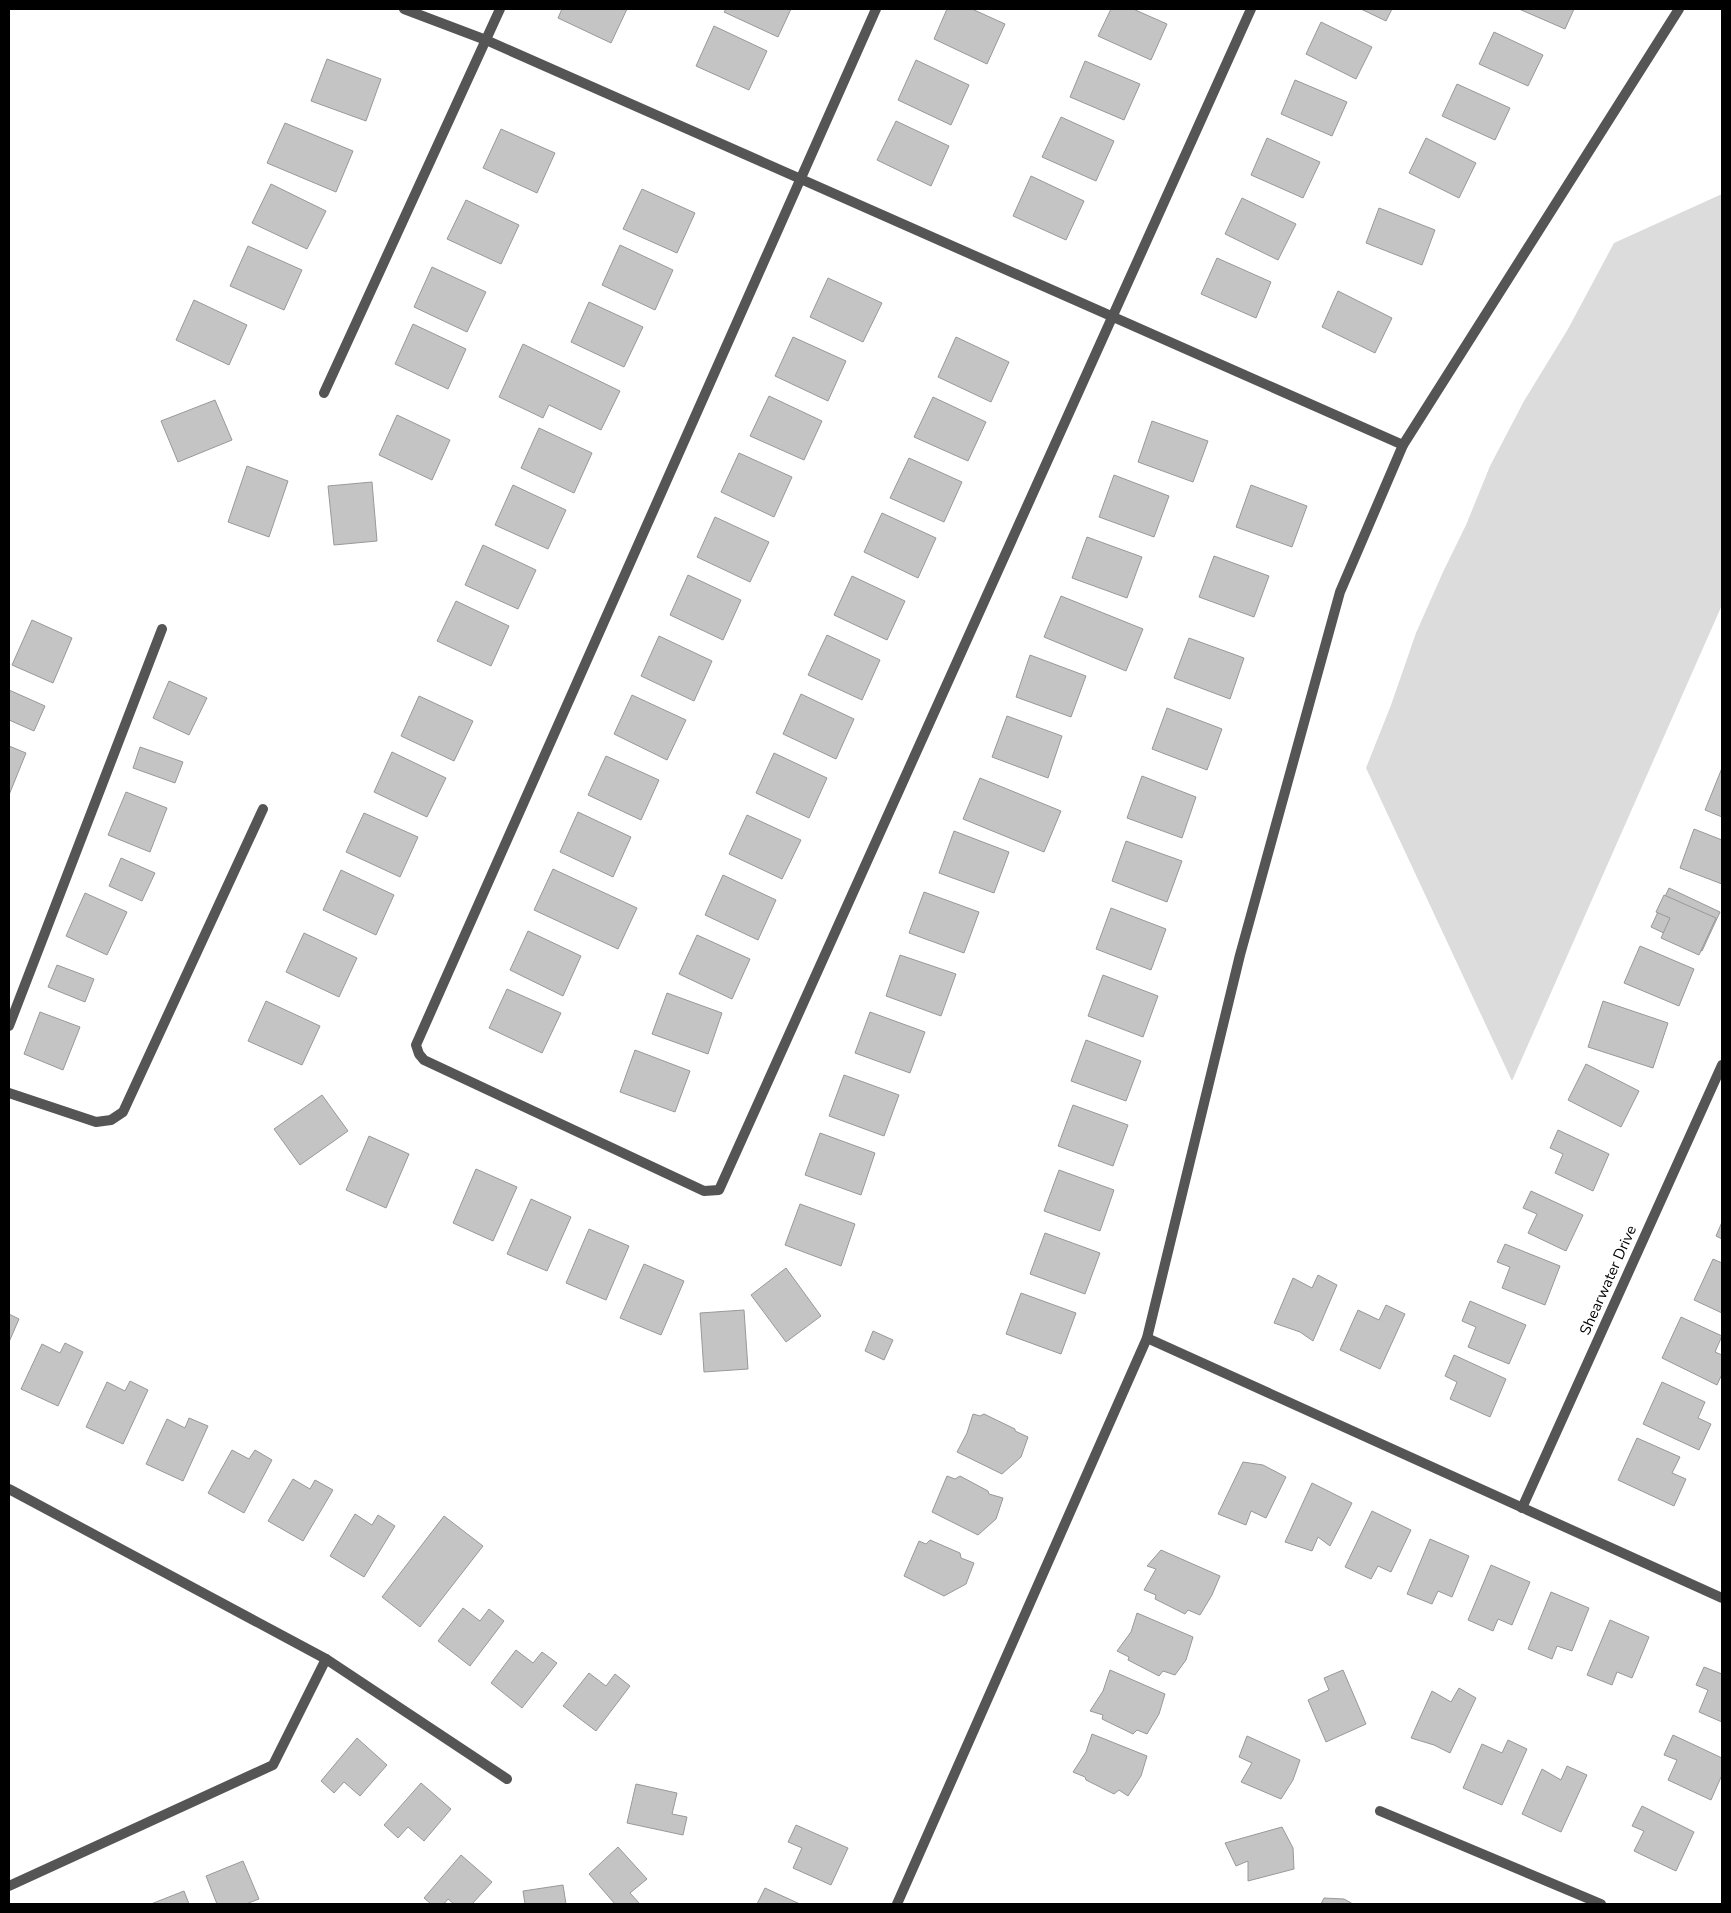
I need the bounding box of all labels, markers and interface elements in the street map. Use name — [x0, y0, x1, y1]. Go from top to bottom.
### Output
street label: Shearwater Drive — [1575, 1222, 1641, 1338]

